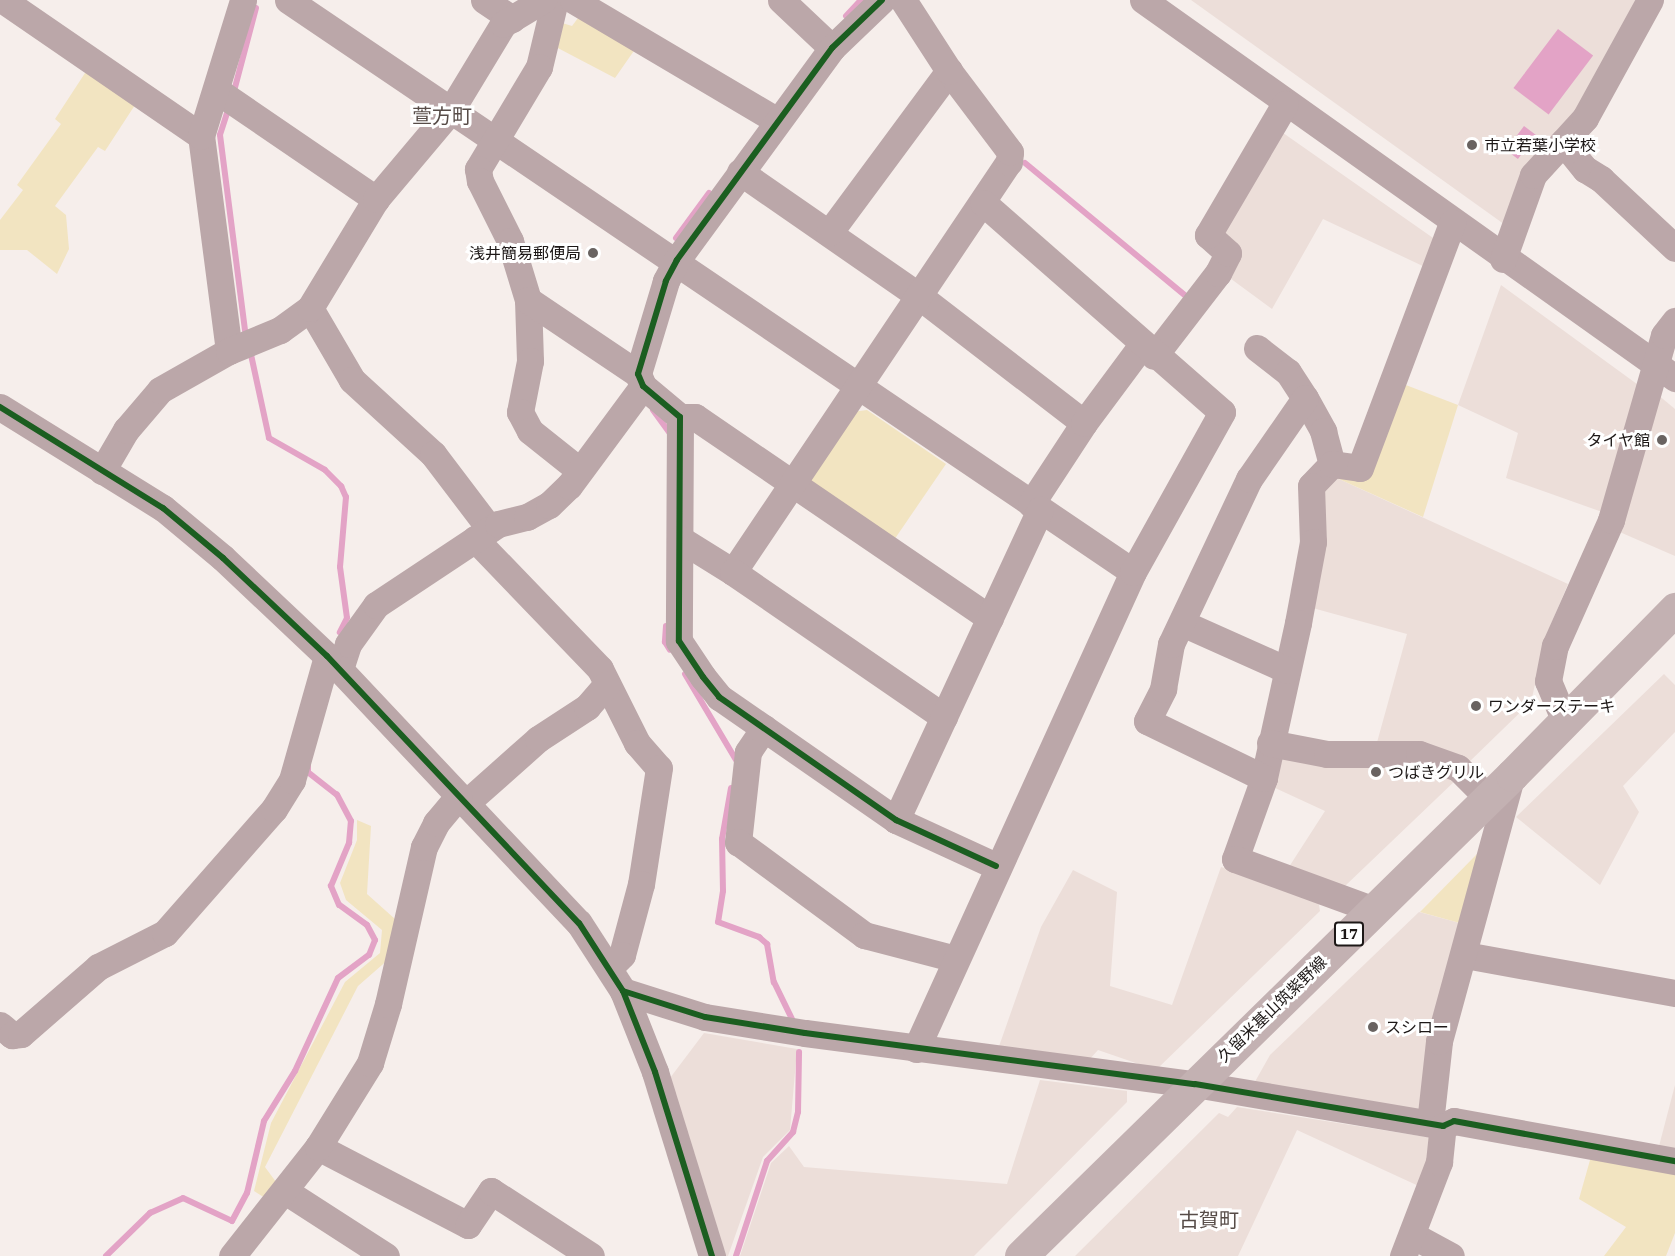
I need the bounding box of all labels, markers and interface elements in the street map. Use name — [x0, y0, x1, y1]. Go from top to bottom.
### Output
district label: 萱方町 — [412, 103, 472, 127]
place label: 市立若葉小学校 — [1484, 135, 1596, 155]
marker: 市立若葉小学校 — [1465, 138, 1479, 152]
place label: 浅井簡易郵便局 — [469, 243, 581, 263]
marker: 浅井簡易郵便局 — [586, 246, 600, 260]
place label: タイヤ館 — [1586, 430, 1650, 450]
marker: タイヤ館 — [1655, 433, 1669, 447]
place label: ワンダーステーキ — [1488, 696, 1616, 716]
marker: ワンダーステーキ — [1469, 699, 1483, 713]
place label: つばきグリル — [1388, 762, 1484, 782]
marker: つばきグリル — [1369, 765, 1383, 779]
road number: 17 — [1334, 922, 1364, 946]
street label: 久留米基山筑紫野線 — [1214, 952, 1330, 1066]
place label: スシロー — [1385, 1017, 1449, 1037]
marker: スシロー — [1366, 1020, 1380, 1034]
district label: 古賀町 — [1179, 1207, 1239, 1231]

